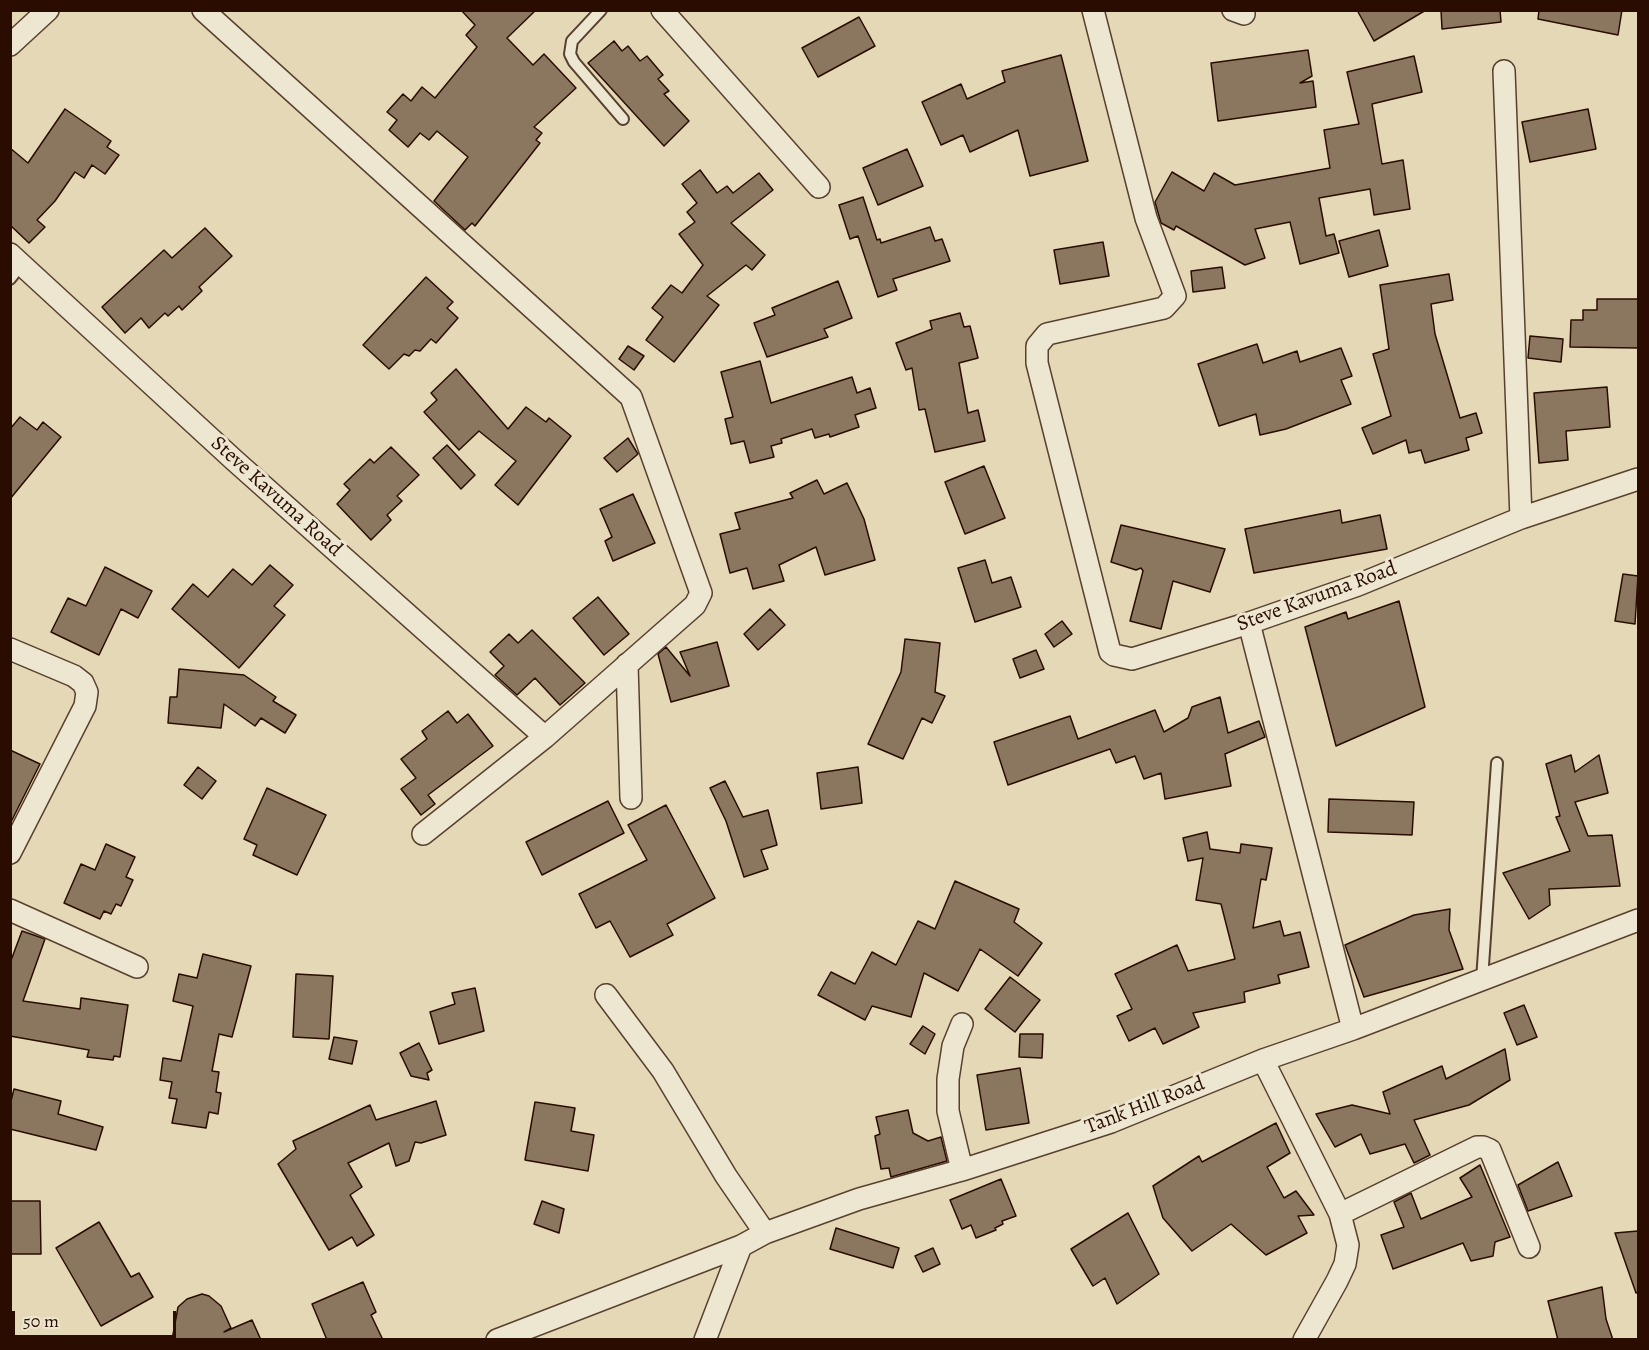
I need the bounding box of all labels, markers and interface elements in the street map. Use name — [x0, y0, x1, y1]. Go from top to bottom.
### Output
street label: Steve Kavuma Road — [205, 431, 347, 563]
street label: Steve Kavuma Road — [1234, 556, 1400, 638]
street label: Tank Hill Road — [1082, 1072, 1208, 1140]
scale bar — [15, 1299, 178, 1337]
text: 50 m — [23, 1309, 59, 1333]

